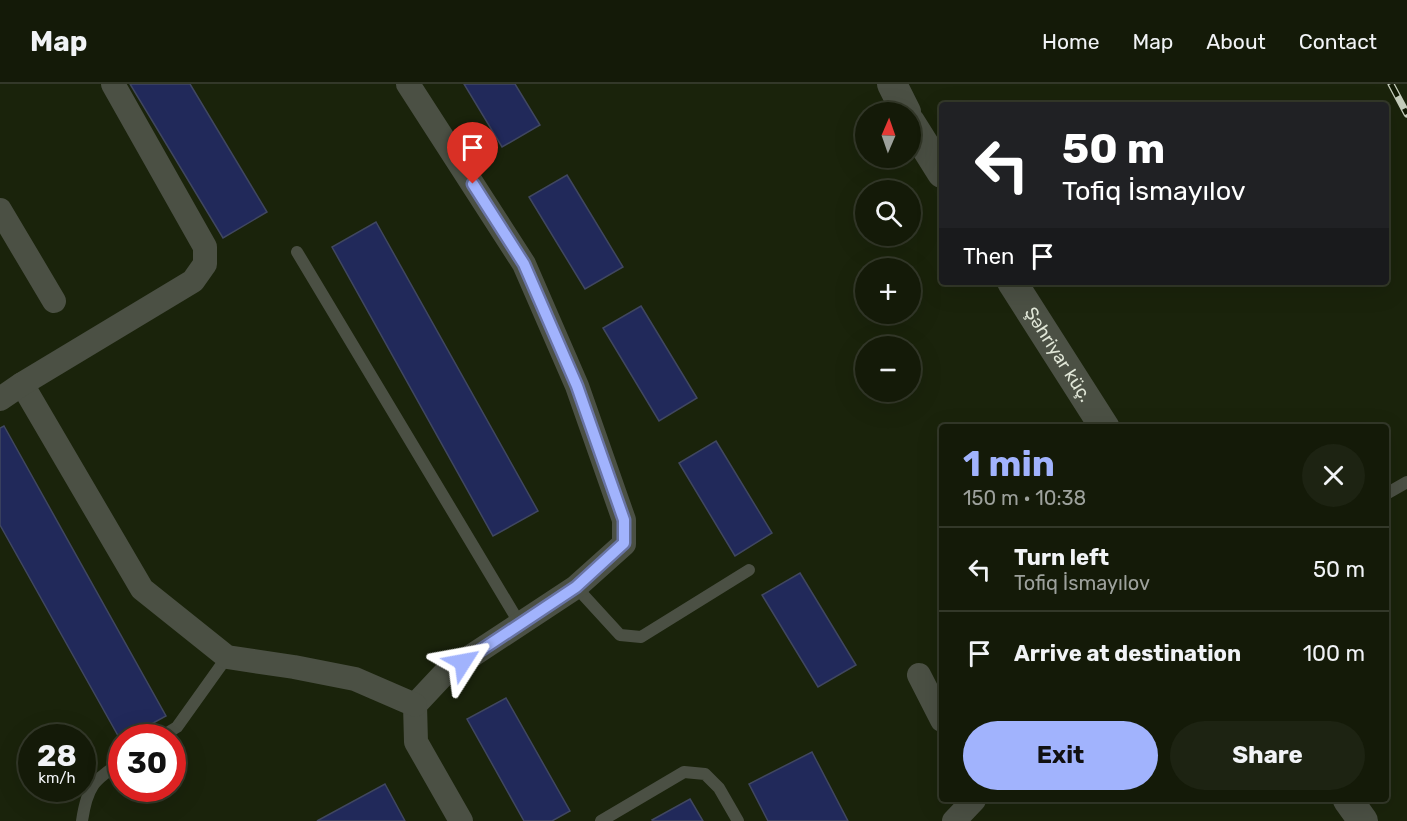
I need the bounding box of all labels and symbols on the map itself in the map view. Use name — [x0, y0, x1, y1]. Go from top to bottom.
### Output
north arrow — [855, 102, 921, 168]
pin — [447, 122, 498, 184]
street label: Şəhriyar küç. — [1020, 303, 1097, 406]
position arrow — [431, 630, 495, 694]
speed limit sign: 30 — [108, 724, 186, 802]

